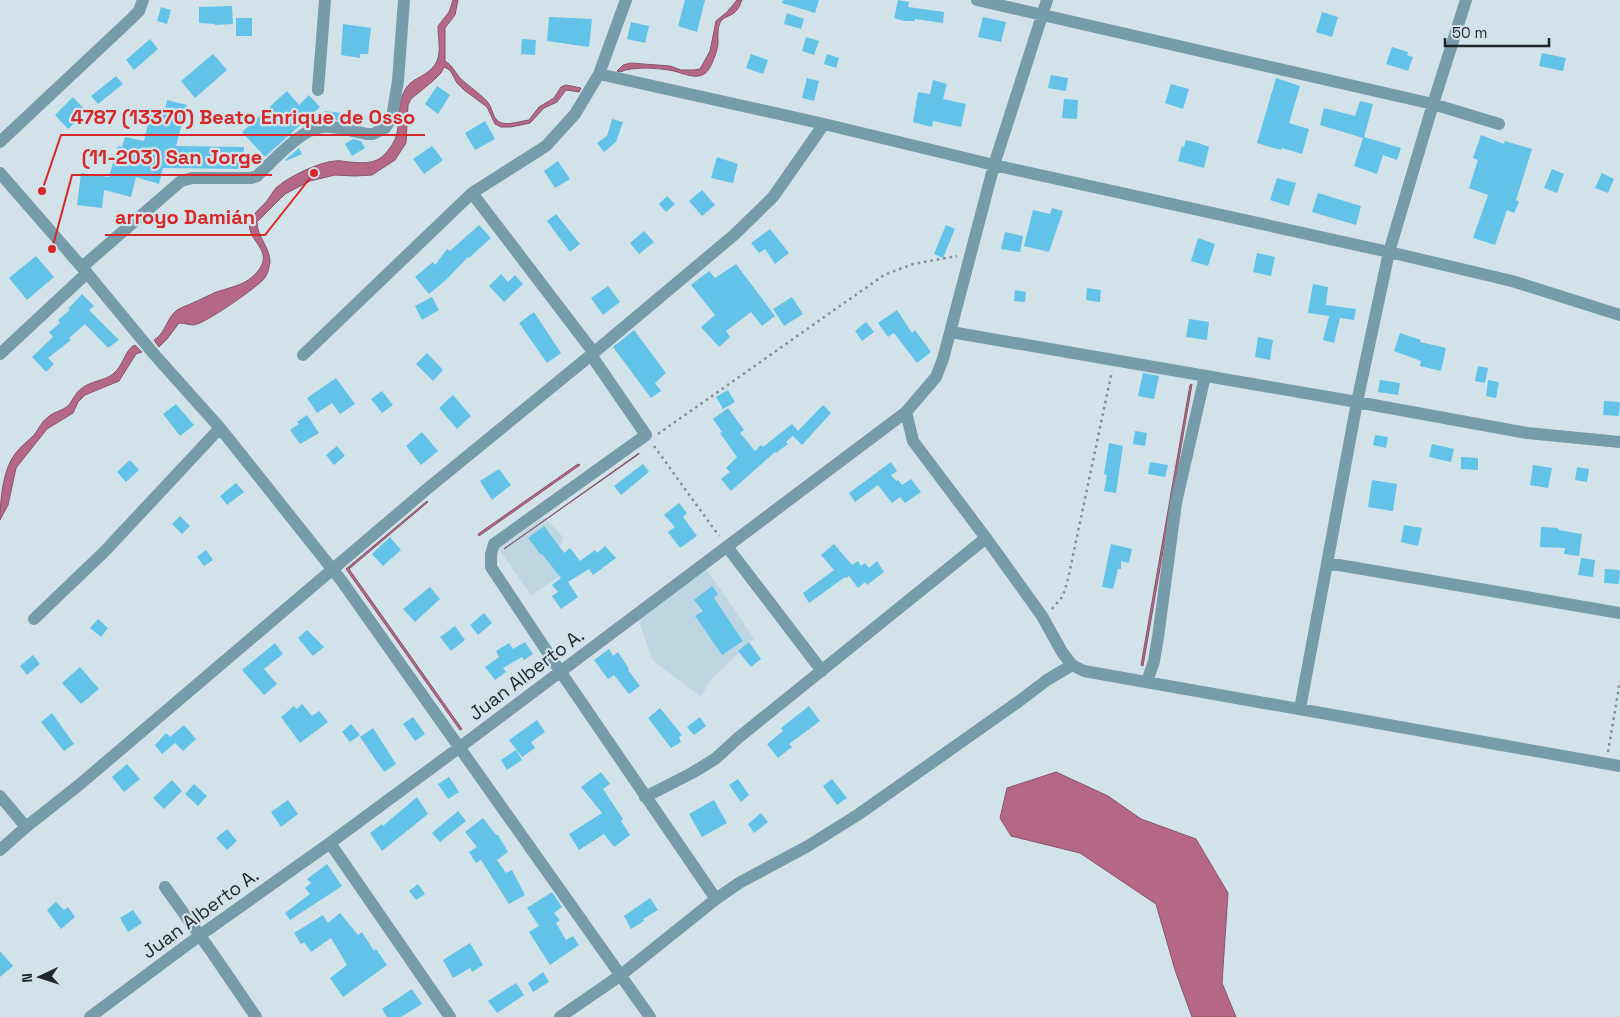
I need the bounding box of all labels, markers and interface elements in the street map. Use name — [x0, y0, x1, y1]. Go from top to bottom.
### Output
scale bar — [1445, 15, 1549, 47]
text: 50 m — [1452, 23, 1487, 42]
callout: 4787 (13370) Beato Enrique de Osso — [61, 100, 425, 135]
text: 4787 (13370) Beato Enrique de Osso — [71, 104, 415, 130]
callout: (11-203) San Jorge — [72, 140, 272, 175]
text: (11-203) San Jorge — [82, 144, 262, 170]
callout: arroyo Damián — [105, 200, 265, 235]
text: arroyo Damián — [115, 204, 255, 230]
street label: Juan Alberto A. — [463, 623, 589, 726]
street label: Juan Alberto A. — [137, 863, 264, 964]
north arrow — [15, 952, 65, 1002]
text: N — [18, 973, 36, 983]

